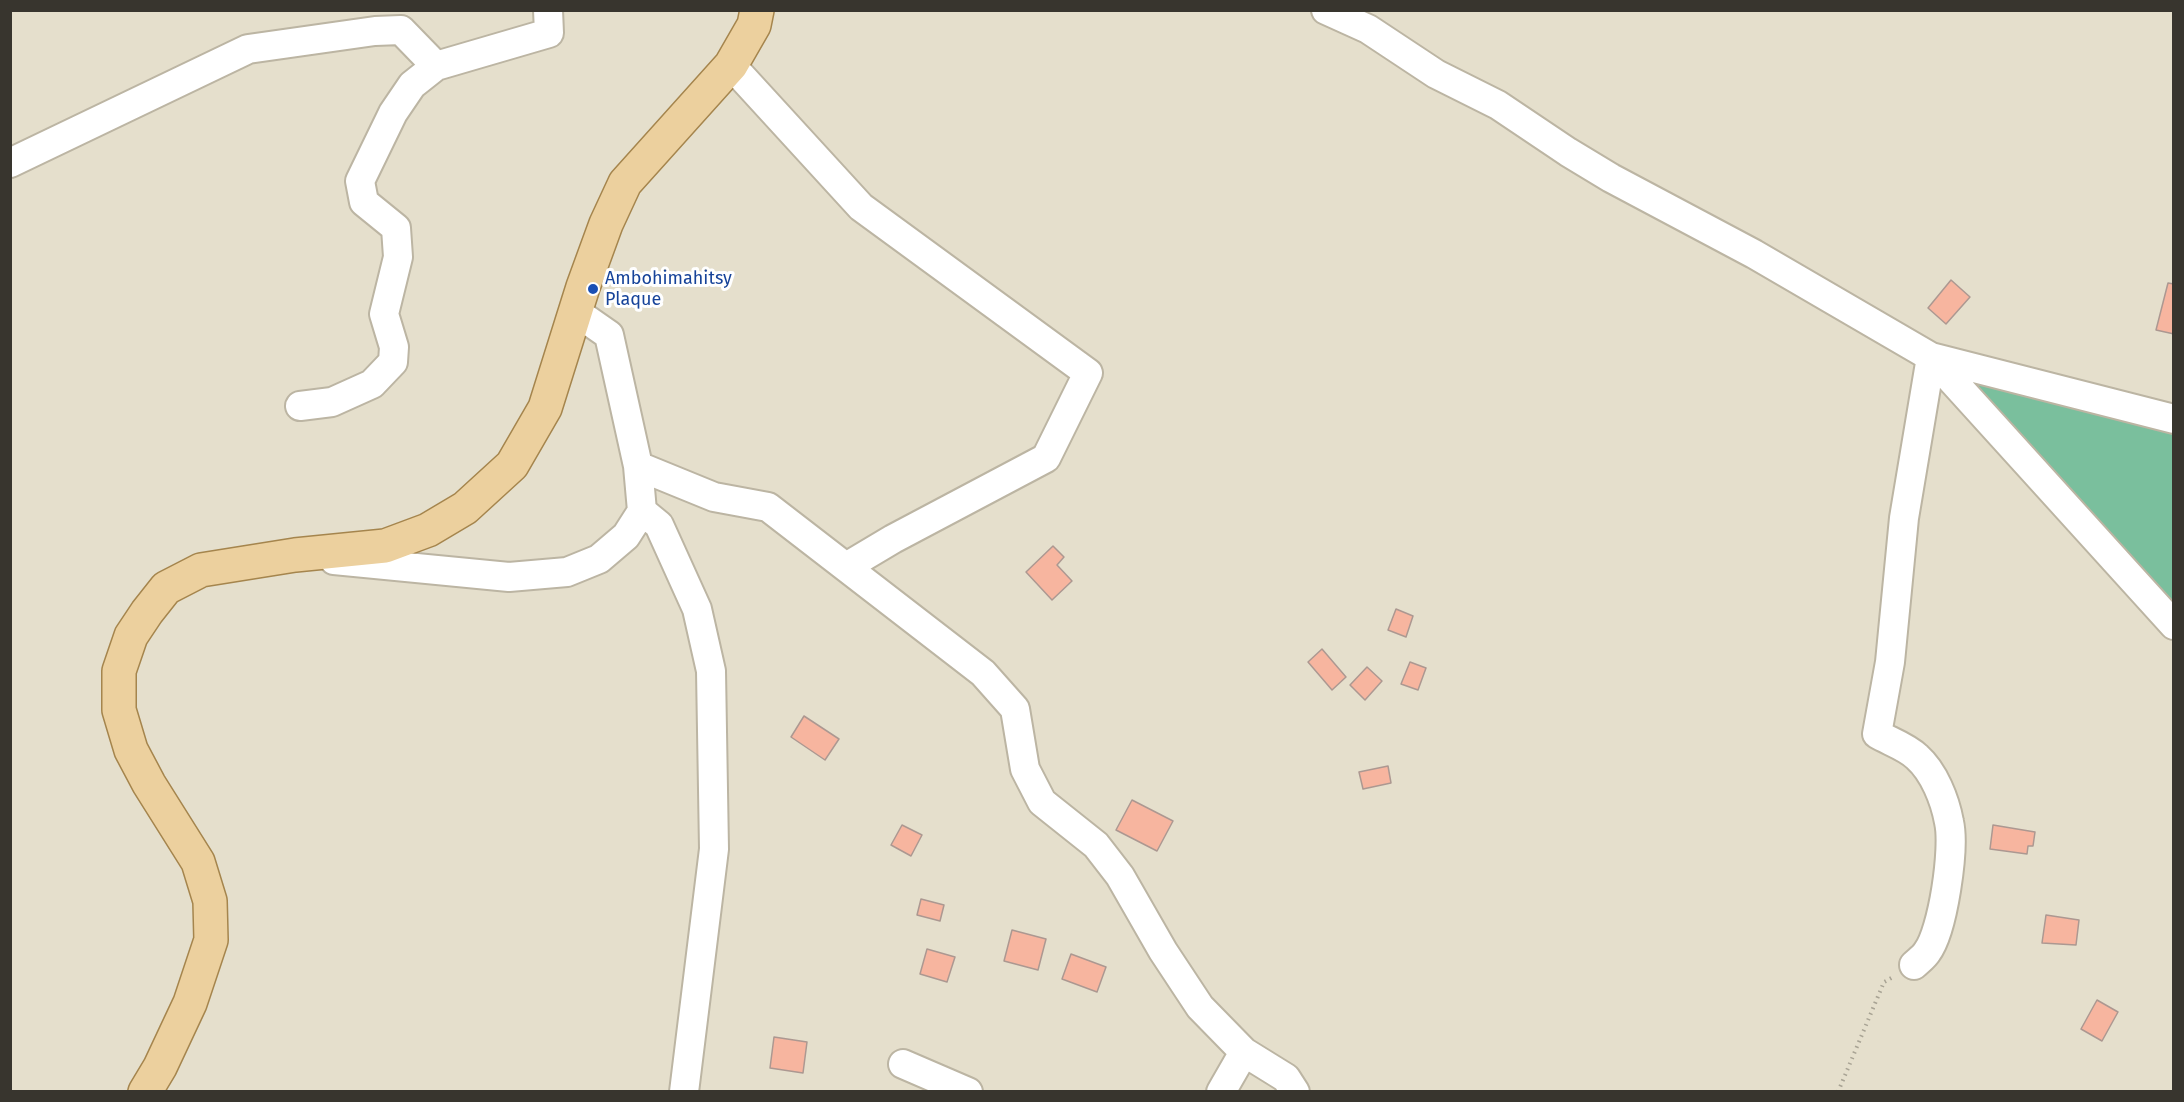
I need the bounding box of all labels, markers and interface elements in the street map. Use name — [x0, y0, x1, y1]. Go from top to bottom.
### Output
place label: Ambohimahitsy Plaque — [605, 268, 732, 310]
marker: Ambohimahitsy Plaque — [586, 282, 600, 296]

